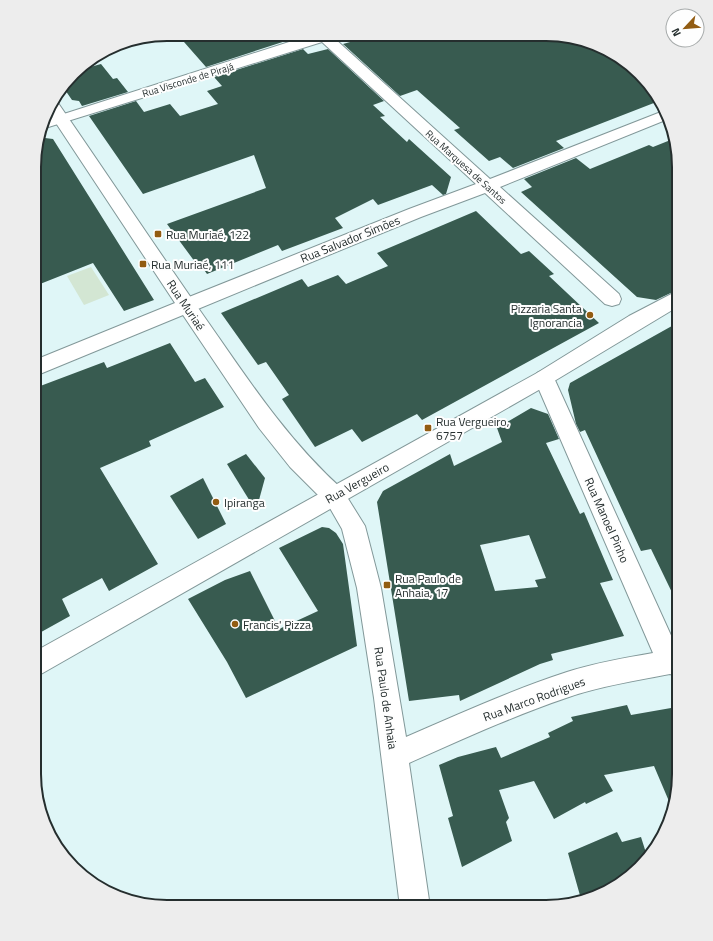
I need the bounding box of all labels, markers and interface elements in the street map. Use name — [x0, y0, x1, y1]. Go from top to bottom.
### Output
north arrow — [665, 8, 705, 48]
text: N — [667, 25, 685, 39]
street label: Rua Visconde de Pirajá — [140, 59, 236, 101]
street label: Rua Marquesa de Santos — [422, 126, 510, 208]
street label: Rua Salvador Simões — [297, 210, 403, 268]
place label: Rua Muriaé, 122 — [166, 225, 249, 244]
marker: Rua Muriaé, 122 — [153, 229, 163, 239]
place label: Rua Muriaé, 111 — [151, 255, 234, 274]
marker: Rua Muriaé, 111 — [138, 259, 148, 269]
street label: Rua Muriaé — [162, 276, 210, 334]
place label: Pizzaria Santa Ignorancia — [511, 299, 582, 332]
marker: Pizzaria Santa Ignorancia — [585, 310, 595, 320]
place label: Rua Vergueiro, 6757 — [436, 412, 509, 445]
marker: Rua Vergueiro, 6757 — [423, 423, 433, 433]
street label: Rua Vergueiro — [321, 458, 393, 508]
street label: Rua Manoel Pinho — [580, 474, 634, 566]
place label: Ipiranga — [224, 493, 265, 512]
marker: Ipiranga — [211, 497, 221, 507]
place label: Rua Paulo de Anhaia, 17 — [395, 569, 461, 602]
marker: Rua Paulo de Anhaia, 17 — [382, 580, 392, 590]
place label: Francis' Pizza — [243, 615, 311, 634]
marker: Francis' Pizza — [230, 619, 240, 629]
street label: Rua Paulo de Anhaia — [369, 646, 403, 750]
street label: Rua Marco Rodrigues — [480, 672, 588, 726]

